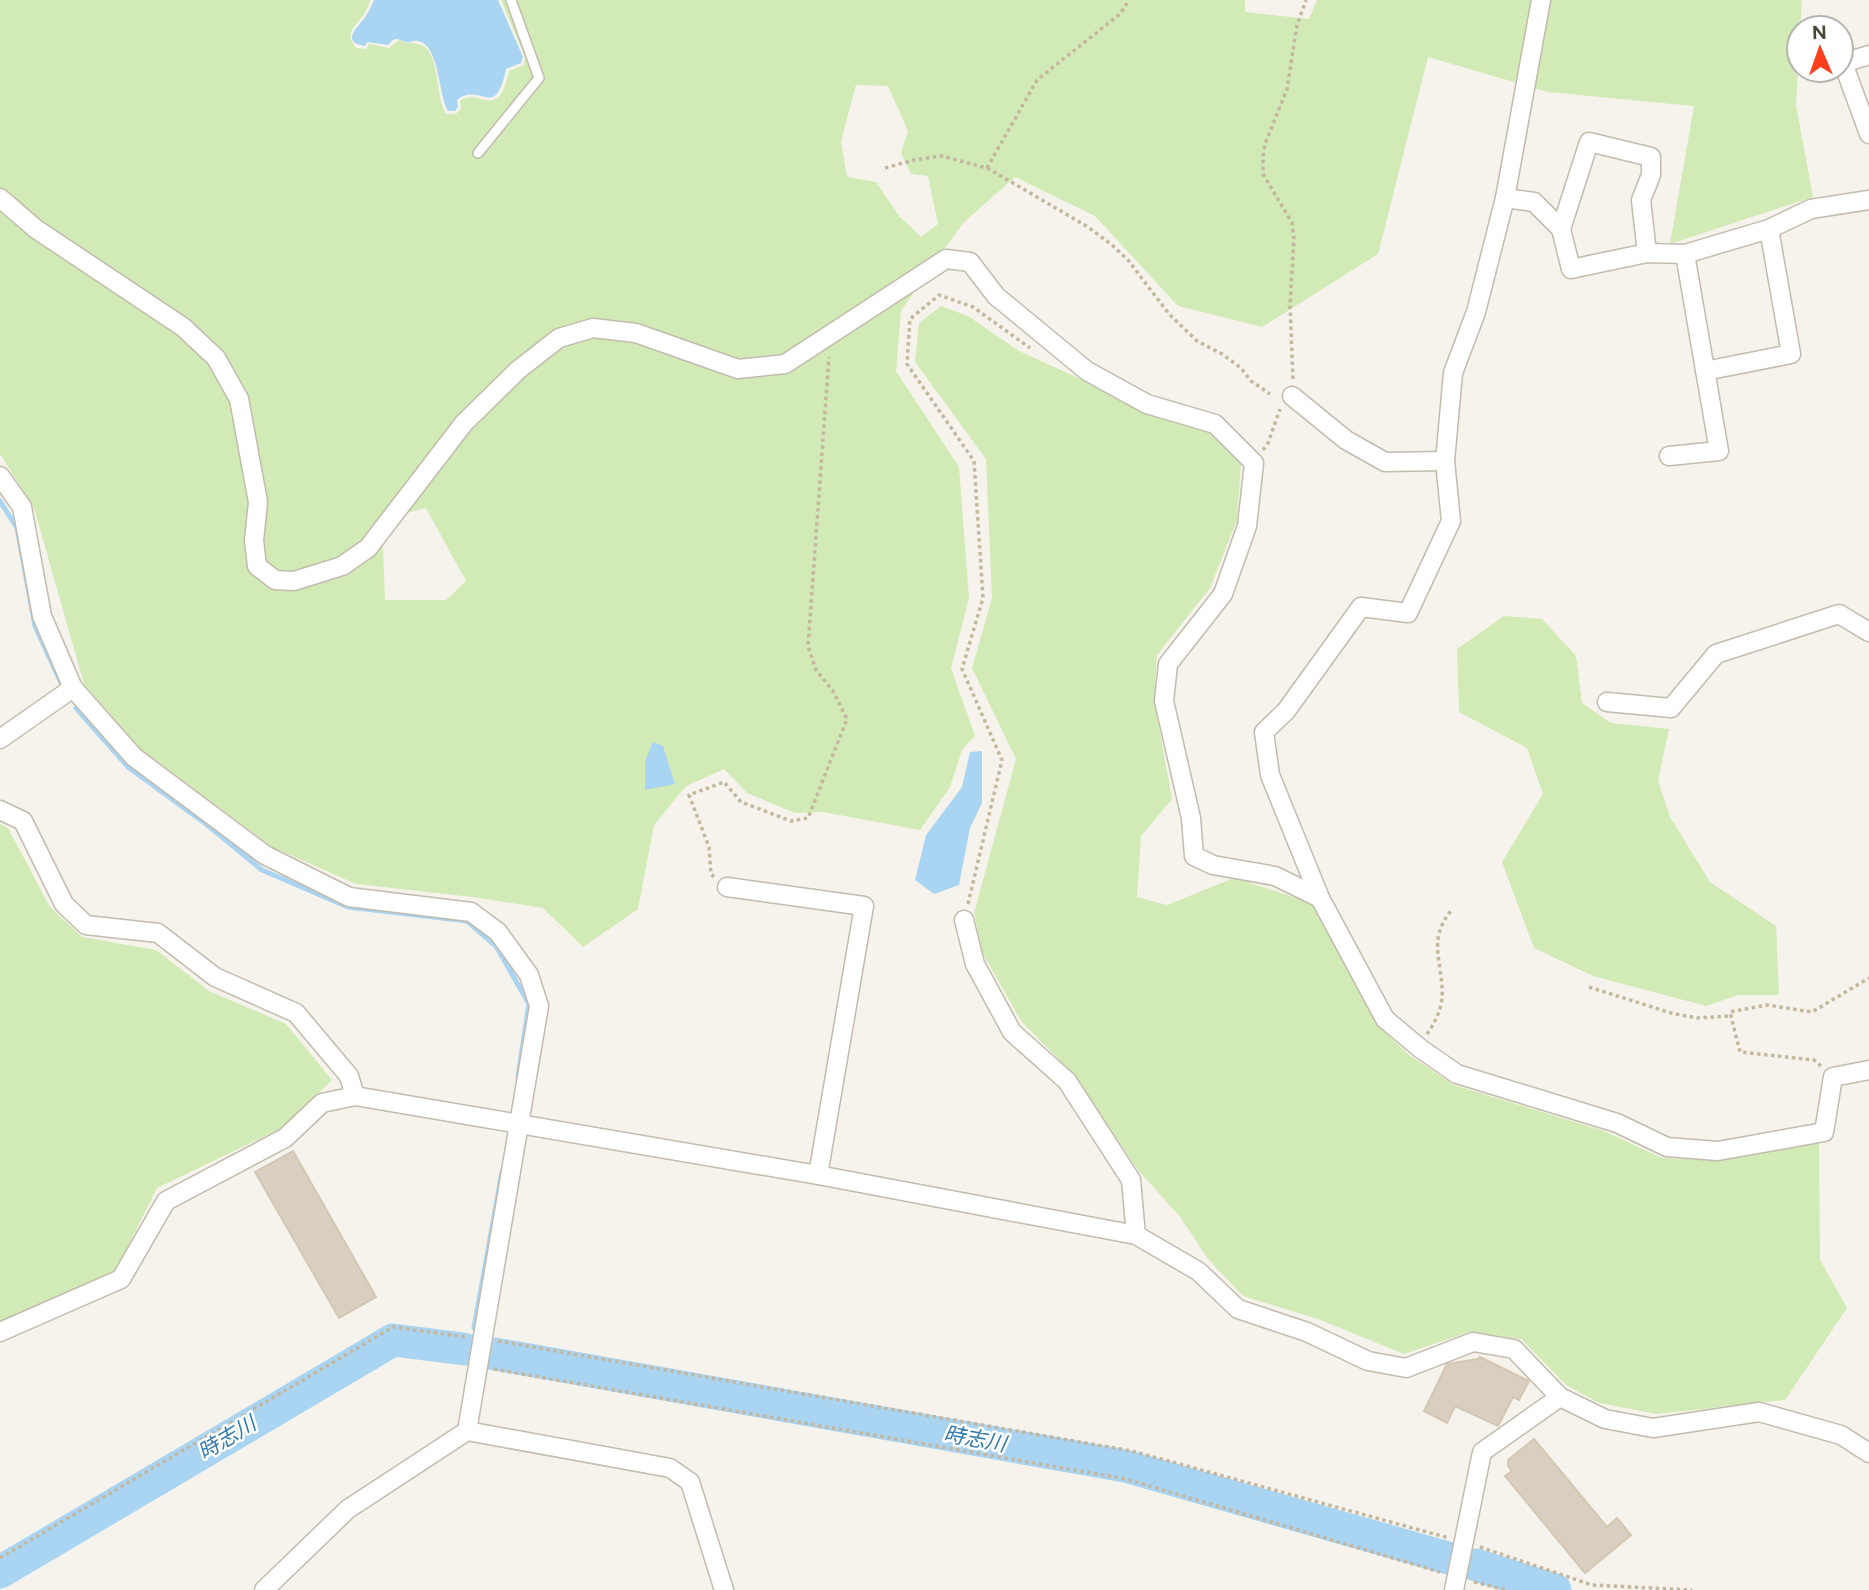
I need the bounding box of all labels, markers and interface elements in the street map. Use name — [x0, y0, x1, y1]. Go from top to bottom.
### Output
north arrow — [1785, 14, 1855, 84]
text: N — [1812, 21, 1827, 44]
water label: 時志川 — [193, 1410, 262, 1465]
water label: 時志川 — [942, 1421, 1010, 1457]

